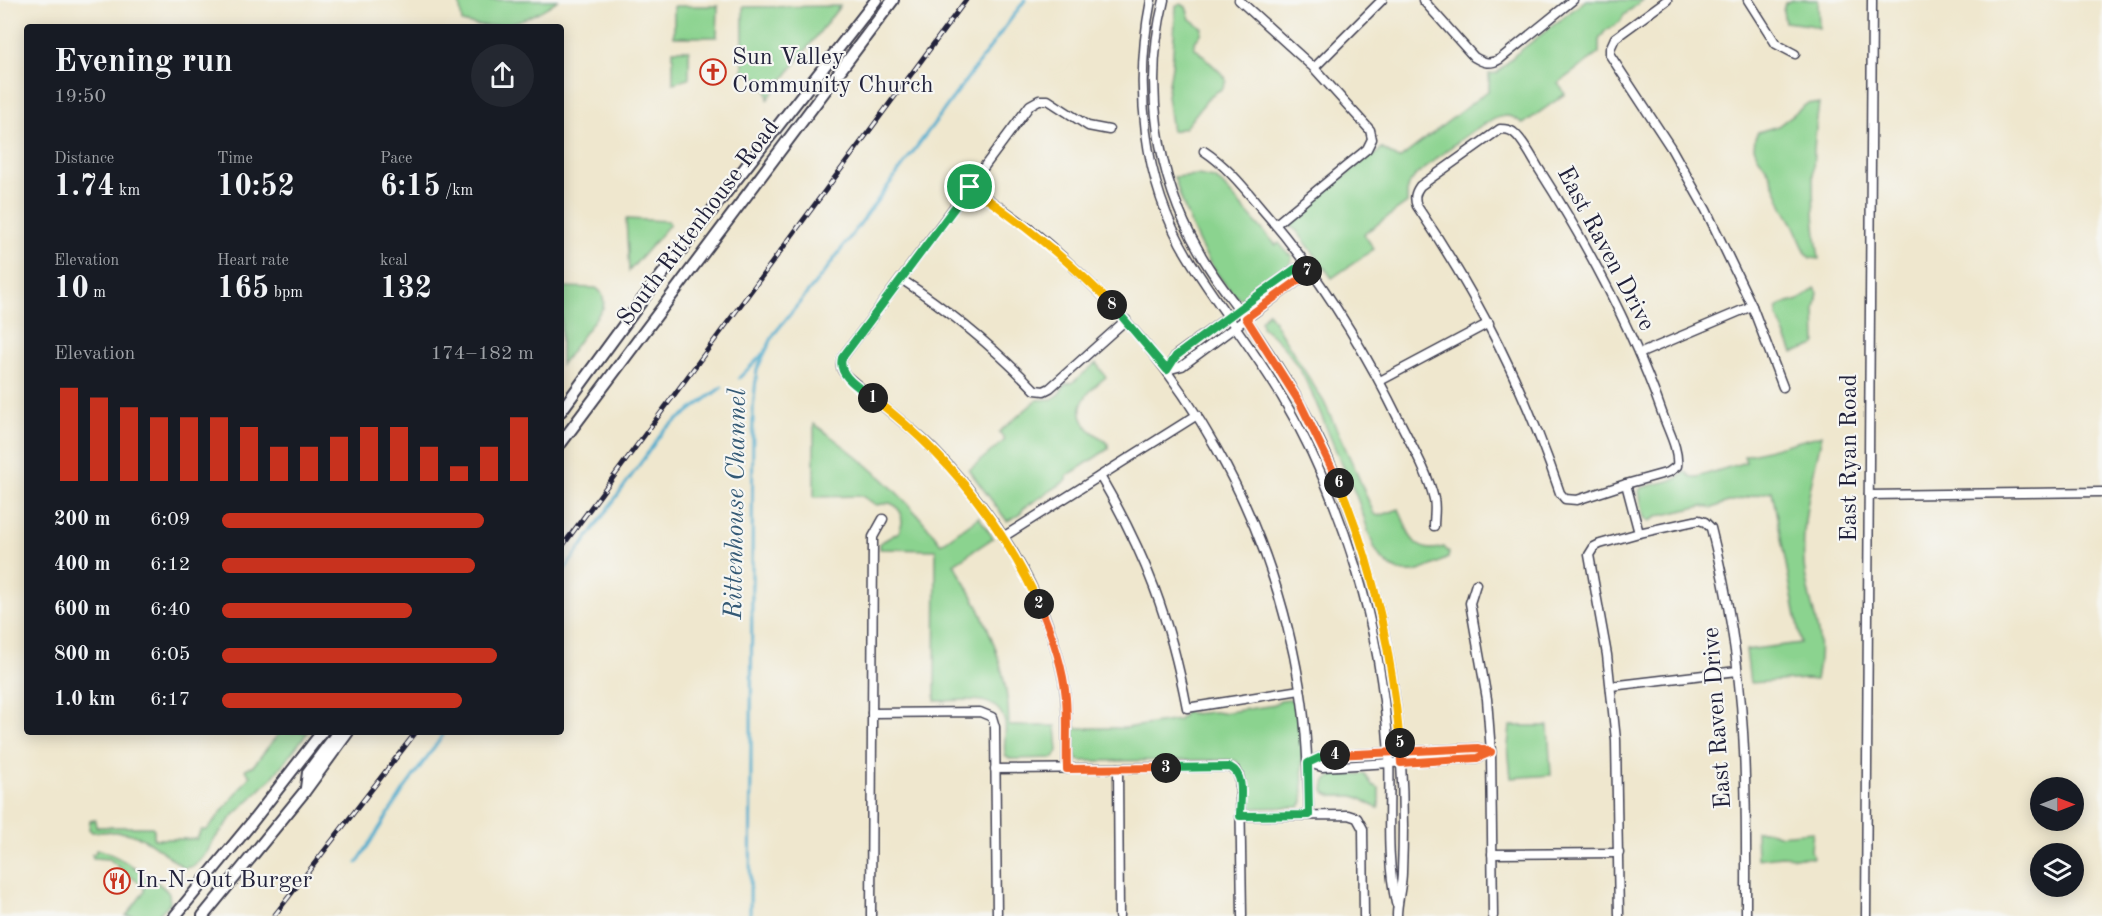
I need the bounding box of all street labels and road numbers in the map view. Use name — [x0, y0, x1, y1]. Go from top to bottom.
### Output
street label: South Rittenhouse Road — [614, 115, 784, 331]
street label: East Raven Drive — [1552, 163, 1658, 335]
street label: East Ryan Road — [1838, 374, 1862, 542]
street label: East Raven Drive — [1700, 626, 1736, 810]

